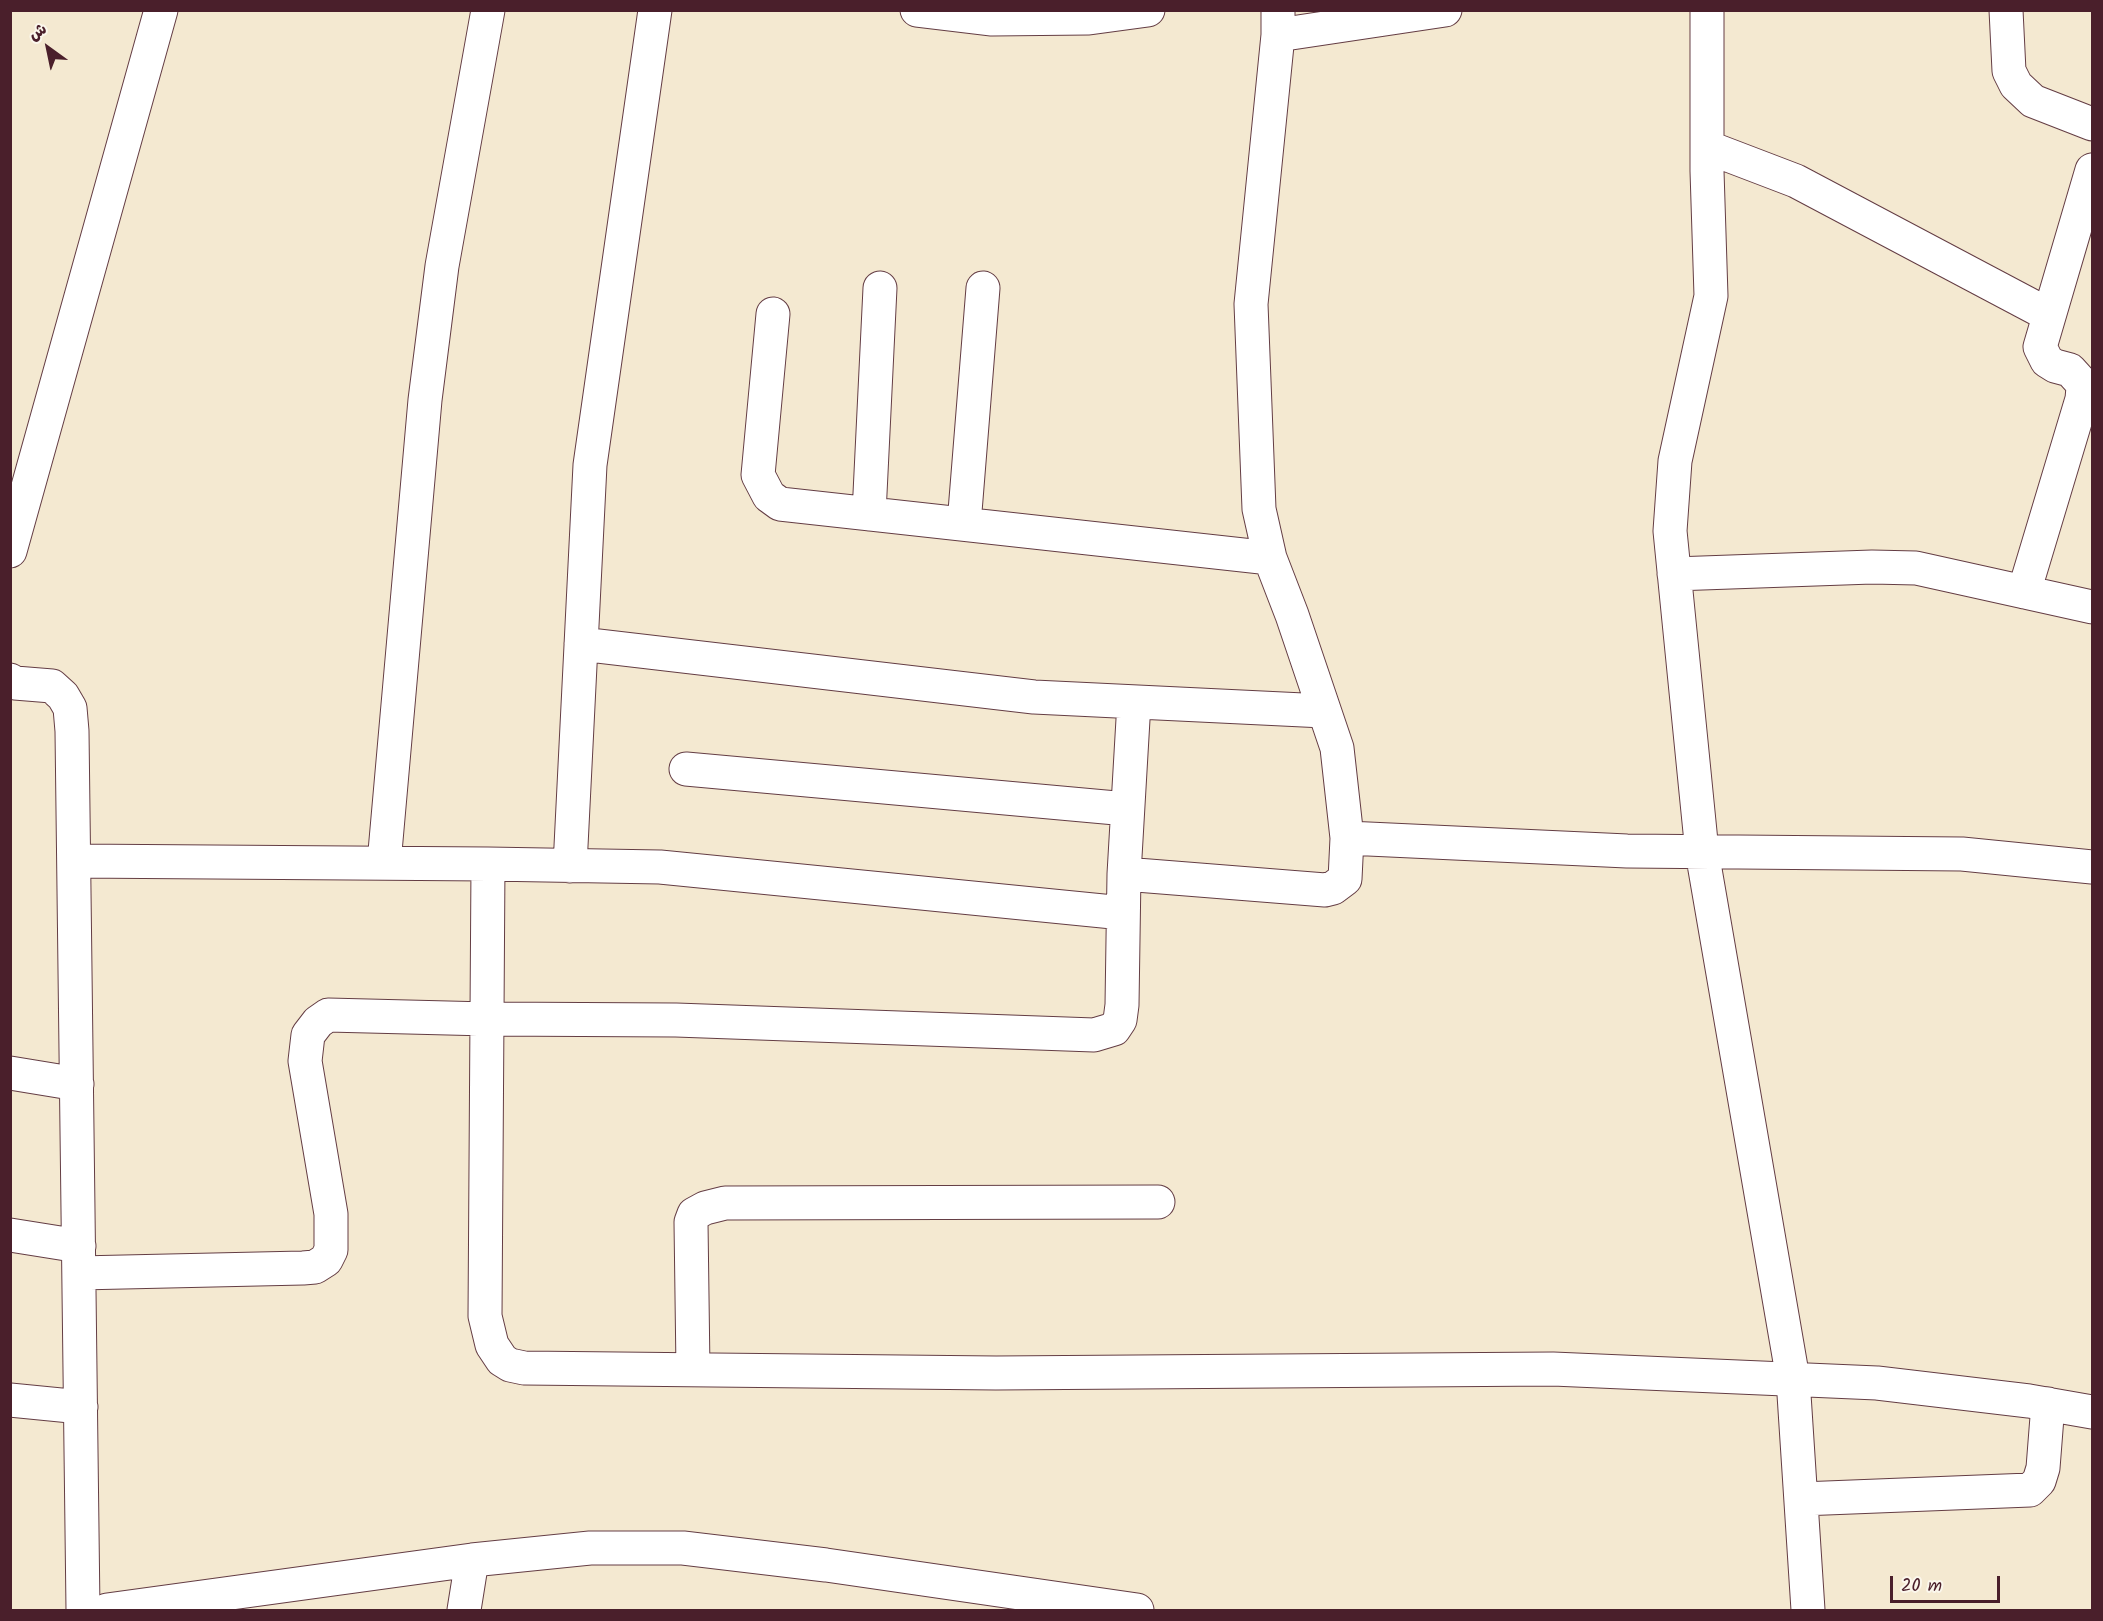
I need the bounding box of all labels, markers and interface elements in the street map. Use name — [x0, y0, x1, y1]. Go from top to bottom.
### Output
text: ش — [24, 17, 52, 48]
north arrow — [18, 18, 78, 78]
scale bar — [1893, 1564, 2002, 1602]
text: 20 m — [1901, 1572, 1942, 1601]

